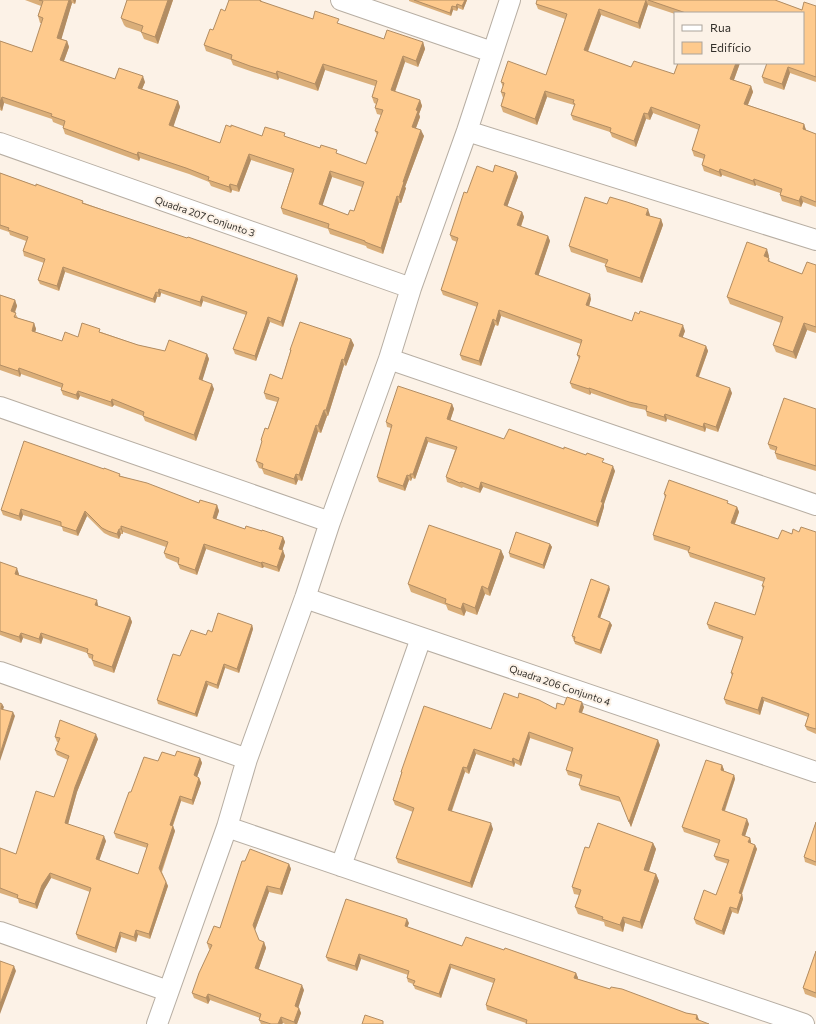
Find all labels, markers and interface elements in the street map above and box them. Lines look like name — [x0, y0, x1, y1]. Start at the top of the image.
legend — [674, 12, 804, 64]
text: Rua — [710, 20, 731, 34]
text: Edifício — [710, 40, 751, 54]
street label: Quadra 207 Conjunto 3 — [153, 193, 257, 239]
street label: Quadra 206 Conjunto 4 — [508, 662, 612, 708]

